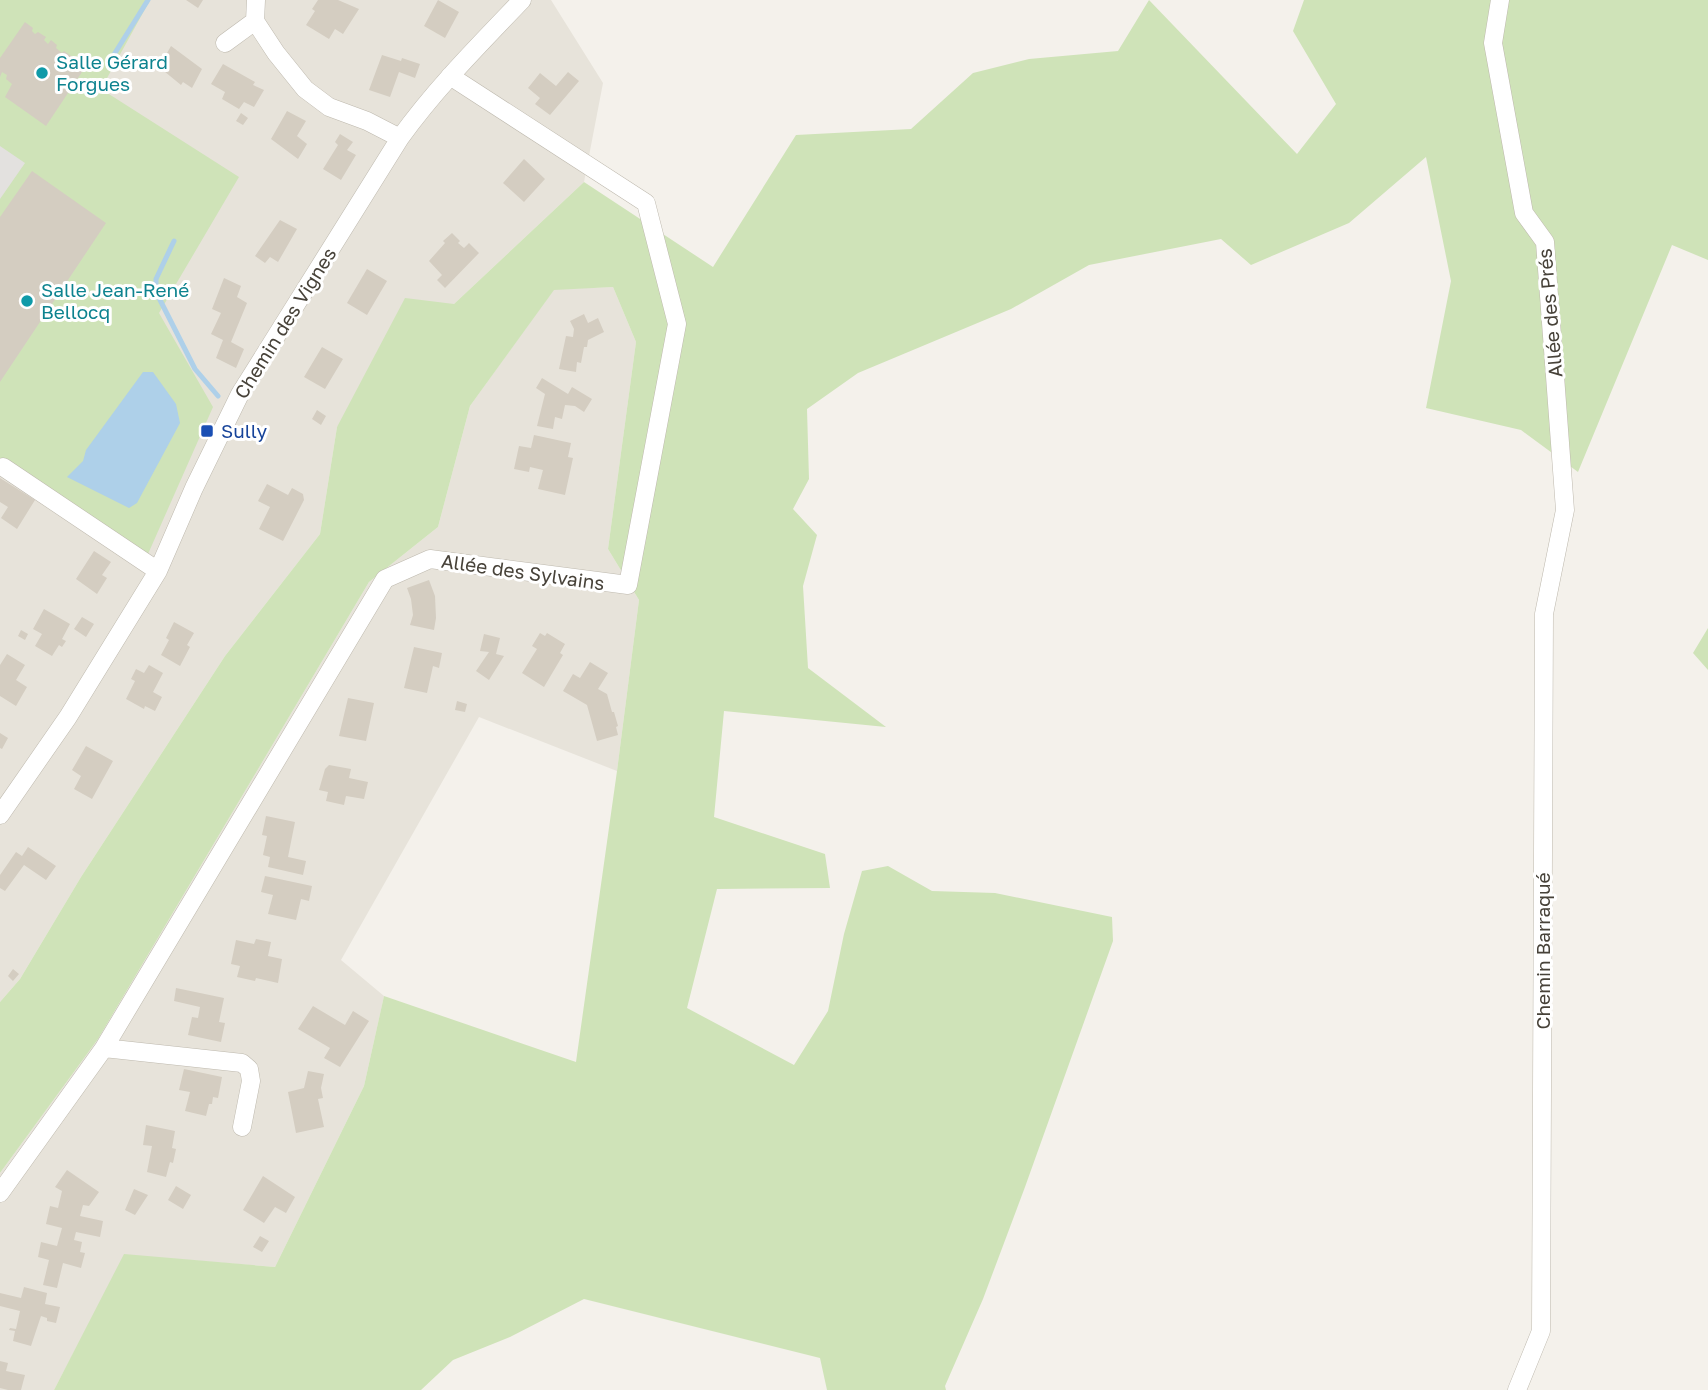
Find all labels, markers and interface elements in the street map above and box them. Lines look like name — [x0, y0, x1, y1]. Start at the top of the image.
place label: Salle Gérard Forgues — [56, 50, 168, 95]
marker: Salle Gérard Forgues — [34, 65, 50, 81]
street label: Chemin des Vignes — [229, 243, 340, 403]
street label: Allée des Prés — [1532, 248, 1567, 378]
place label: Salle Jean-René Bellocq — [41, 278, 189, 323]
marker: Salle Jean-René Bellocq — [19, 293, 35, 309]
place label: Sully — [221, 419, 267, 442]
marker: Sully — [199, 423, 215, 439]
street label: Allée des Sylvains — [440, 549, 606, 594]
street label: Chemin Barraqué — [1531, 873, 1554, 1030]

